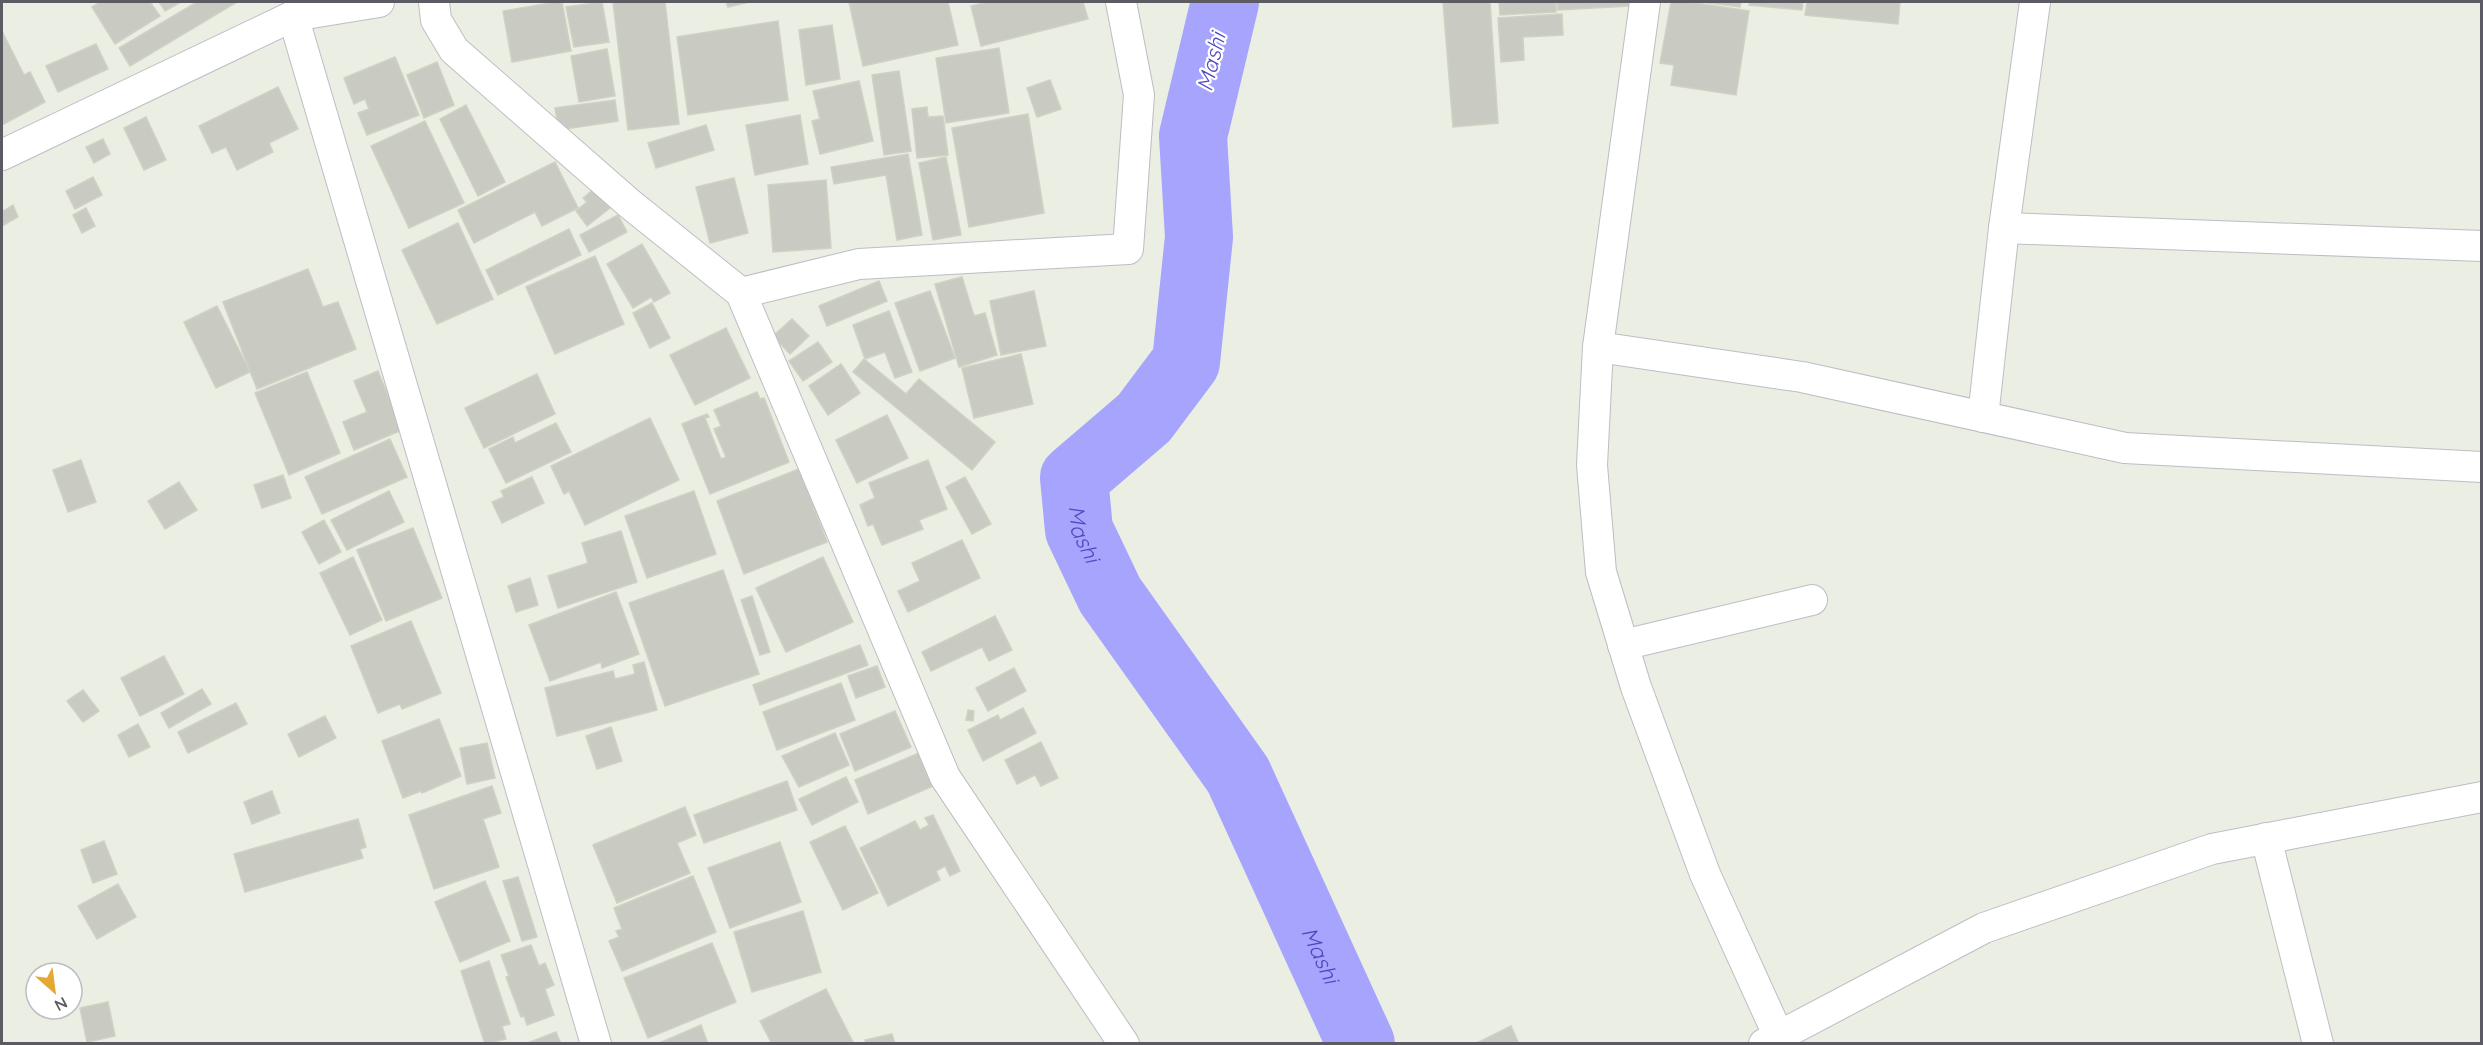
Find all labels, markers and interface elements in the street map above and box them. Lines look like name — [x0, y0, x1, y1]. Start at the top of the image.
water label: Mashi — [1190, 28, 1232, 94]
water label: Mashi — [1063, 504, 1107, 569]
water label: Mashi — [1295, 922, 1346, 990]
north arrow — [24, 961, 84, 1021]
text: N — [51, 993, 71, 1016]

